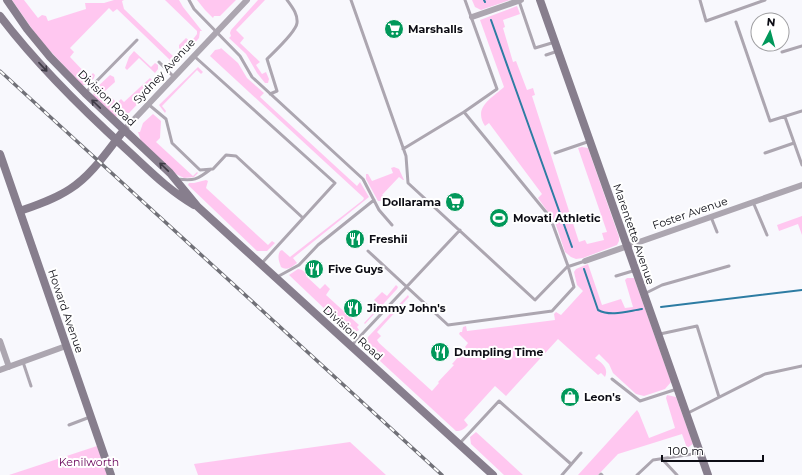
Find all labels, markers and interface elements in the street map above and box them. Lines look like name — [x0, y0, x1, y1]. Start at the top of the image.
north arrow — [750, 12, 790, 52]
text: N — [766, 15, 776, 29]
supermarket icon: Marshalls — [383, 18, 405, 40]
place label: Marshalls — [408, 22, 463, 36]
street label: Sydney Avenue — [130, 35, 198, 107]
one-way arrow — [38, 62, 47, 72]
street label: Division Road — [75, 67, 139, 129]
one-way arrow — [91, 99, 101, 108]
one-way arrow — [159, 162, 169, 172]
street label: Marentette Avenue — [610, 182, 658, 287]
supermarket icon: Dollarama — [444, 191, 466, 213]
street label: Foster Avenue — [650, 193, 730, 232]
place label: Dollarama — [382, 195, 441, 209]
sports icon: Movati Athletic — [488, 207, 510, 229]
place label: Movati Athletic — [513, 211, 601, 225]
restaurant icon: Freshii — [344, 228, 366, 250]
place label: Freshii — [369, 232, 408, 246]
restaurant icon: Five Guys — [303, 258, 325, 280]
place label: Five Guys — [328, 262, 383, 276]
street label: Howard Avenue — [45, 267, 87, 355]
restaurant icon: Jimmy John's — [342, 297, 364, 319]
place label: Jimmy John's — [366, 301, 446, 315]
street label: Division Road — [320, 303, 386, 363]
restaurant icon: Dumpling Time — [429, 341, 451, 363]
place label: Dumpling Time — [454, 345, 544, 359]
shop icon: Leon's — [559, 386, 581, 408]
place label: Leon's — [584, 390, 621, 404]
scale bar — [662, 437, 763, 463]
text: 100 m — [668, 443, 704, 458]
park label: Kenilworth — [59, 455, 119, 469]

